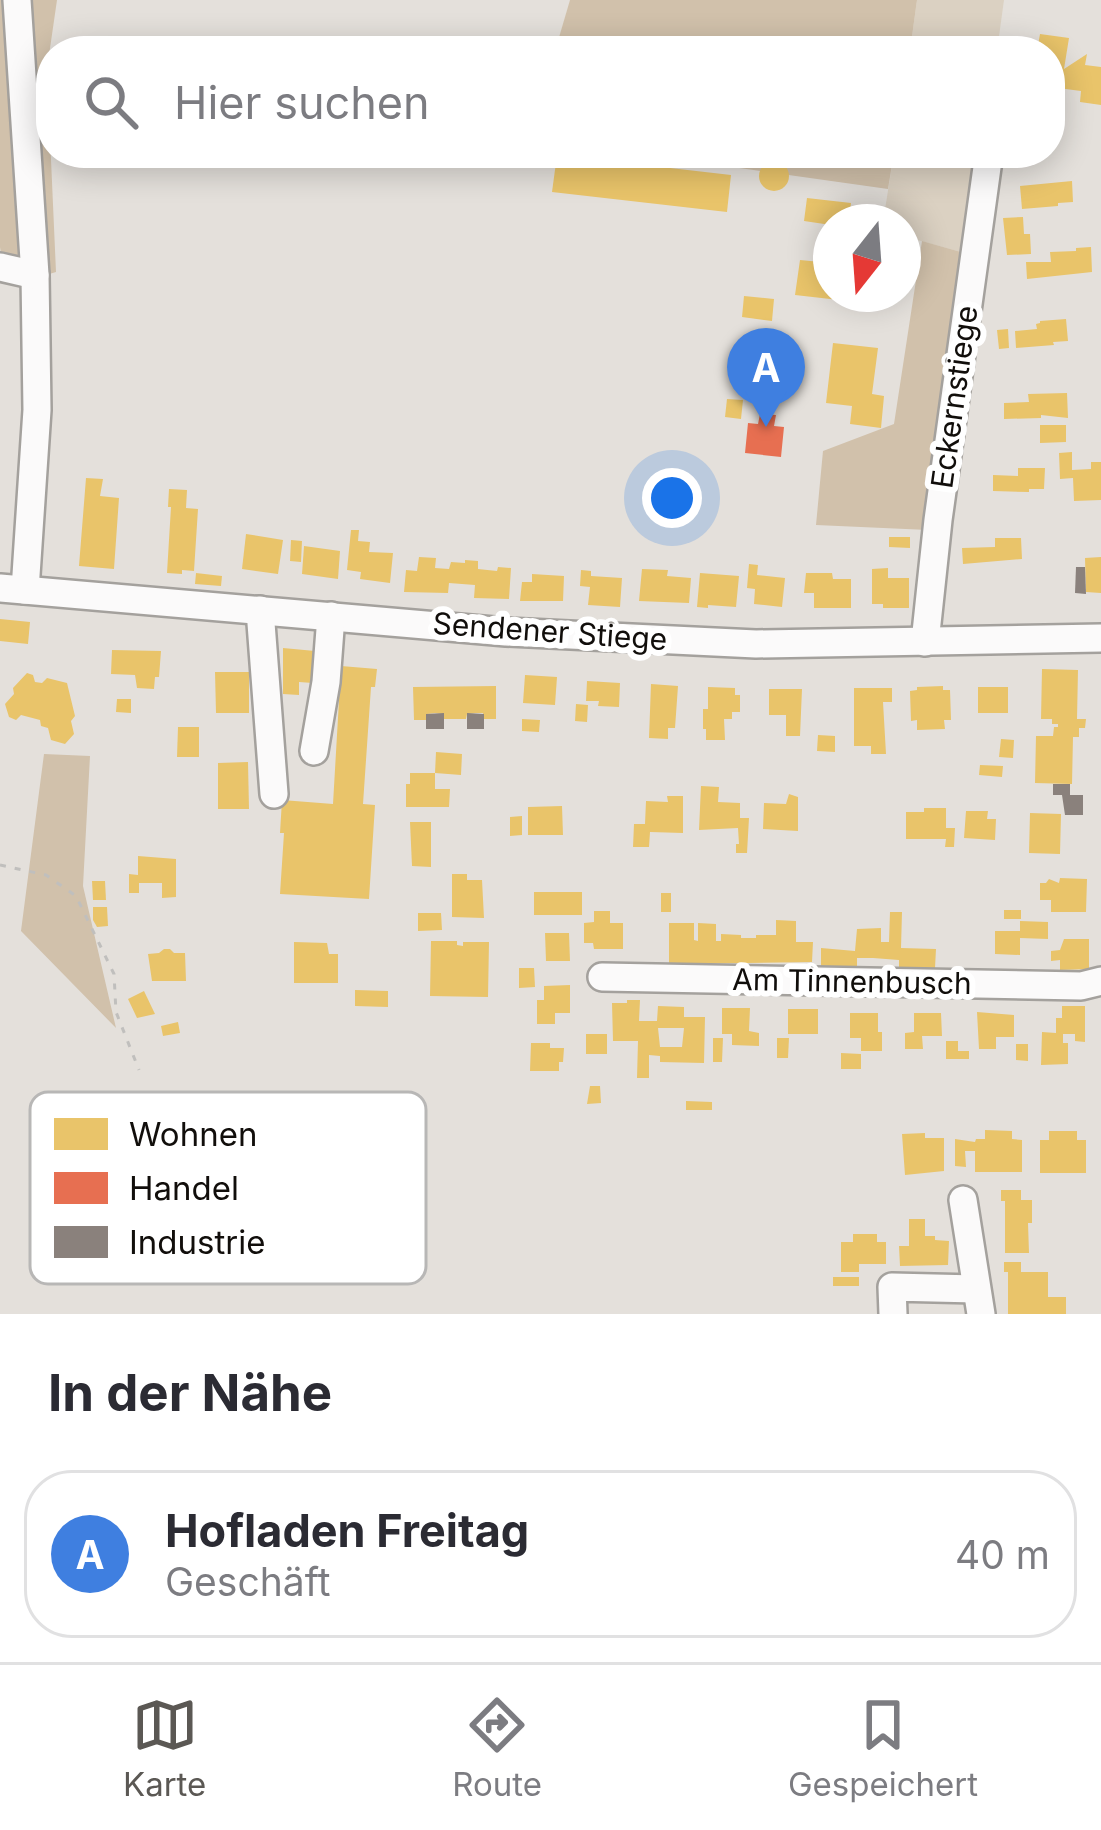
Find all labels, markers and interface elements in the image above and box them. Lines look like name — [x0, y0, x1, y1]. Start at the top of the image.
search box — [36, 36, 1065, 168]
icon: search — [78, 69, 144, 135]
text: Hier suchen — [174, 75, 430, 130]
north arrow — [813, 204, 921, 312]
street label: Eckernstiege — [923, 303, 985, 491]
pin: A — [727, 328, 805, 427]
your location — [642, 468, 702, 528]
street label: Sendener Stiege — [432, 605, 669, 657]
street label: Am Tinnenbusch — [732, 961, 972, 1001]
legend — [30, 1092, 426, 1284]
text: Wohnen — [129, 1114, 257, 1154]
text: Handel — [129, 1168, 239, 1208]
text: Industrie — [129, 1222, 265, 1262]
text: In der Nähe — [48, 1362, 332, 1423]
text: Hofladen Freitag — [165, 1503, 529, 1558]
text: A — [75, 1531, 105, 1578]
text: 40 m — [955, 1531, 1050, 1578]
text: Geschäft — [165, 1558, 331, 1605]
tab: Karte — [123, 1692, 206, 1804]
tab: Route — [452, 1692, 542, 1804]
tab: Gespeichert — [788, 1692, 978, 1804]

